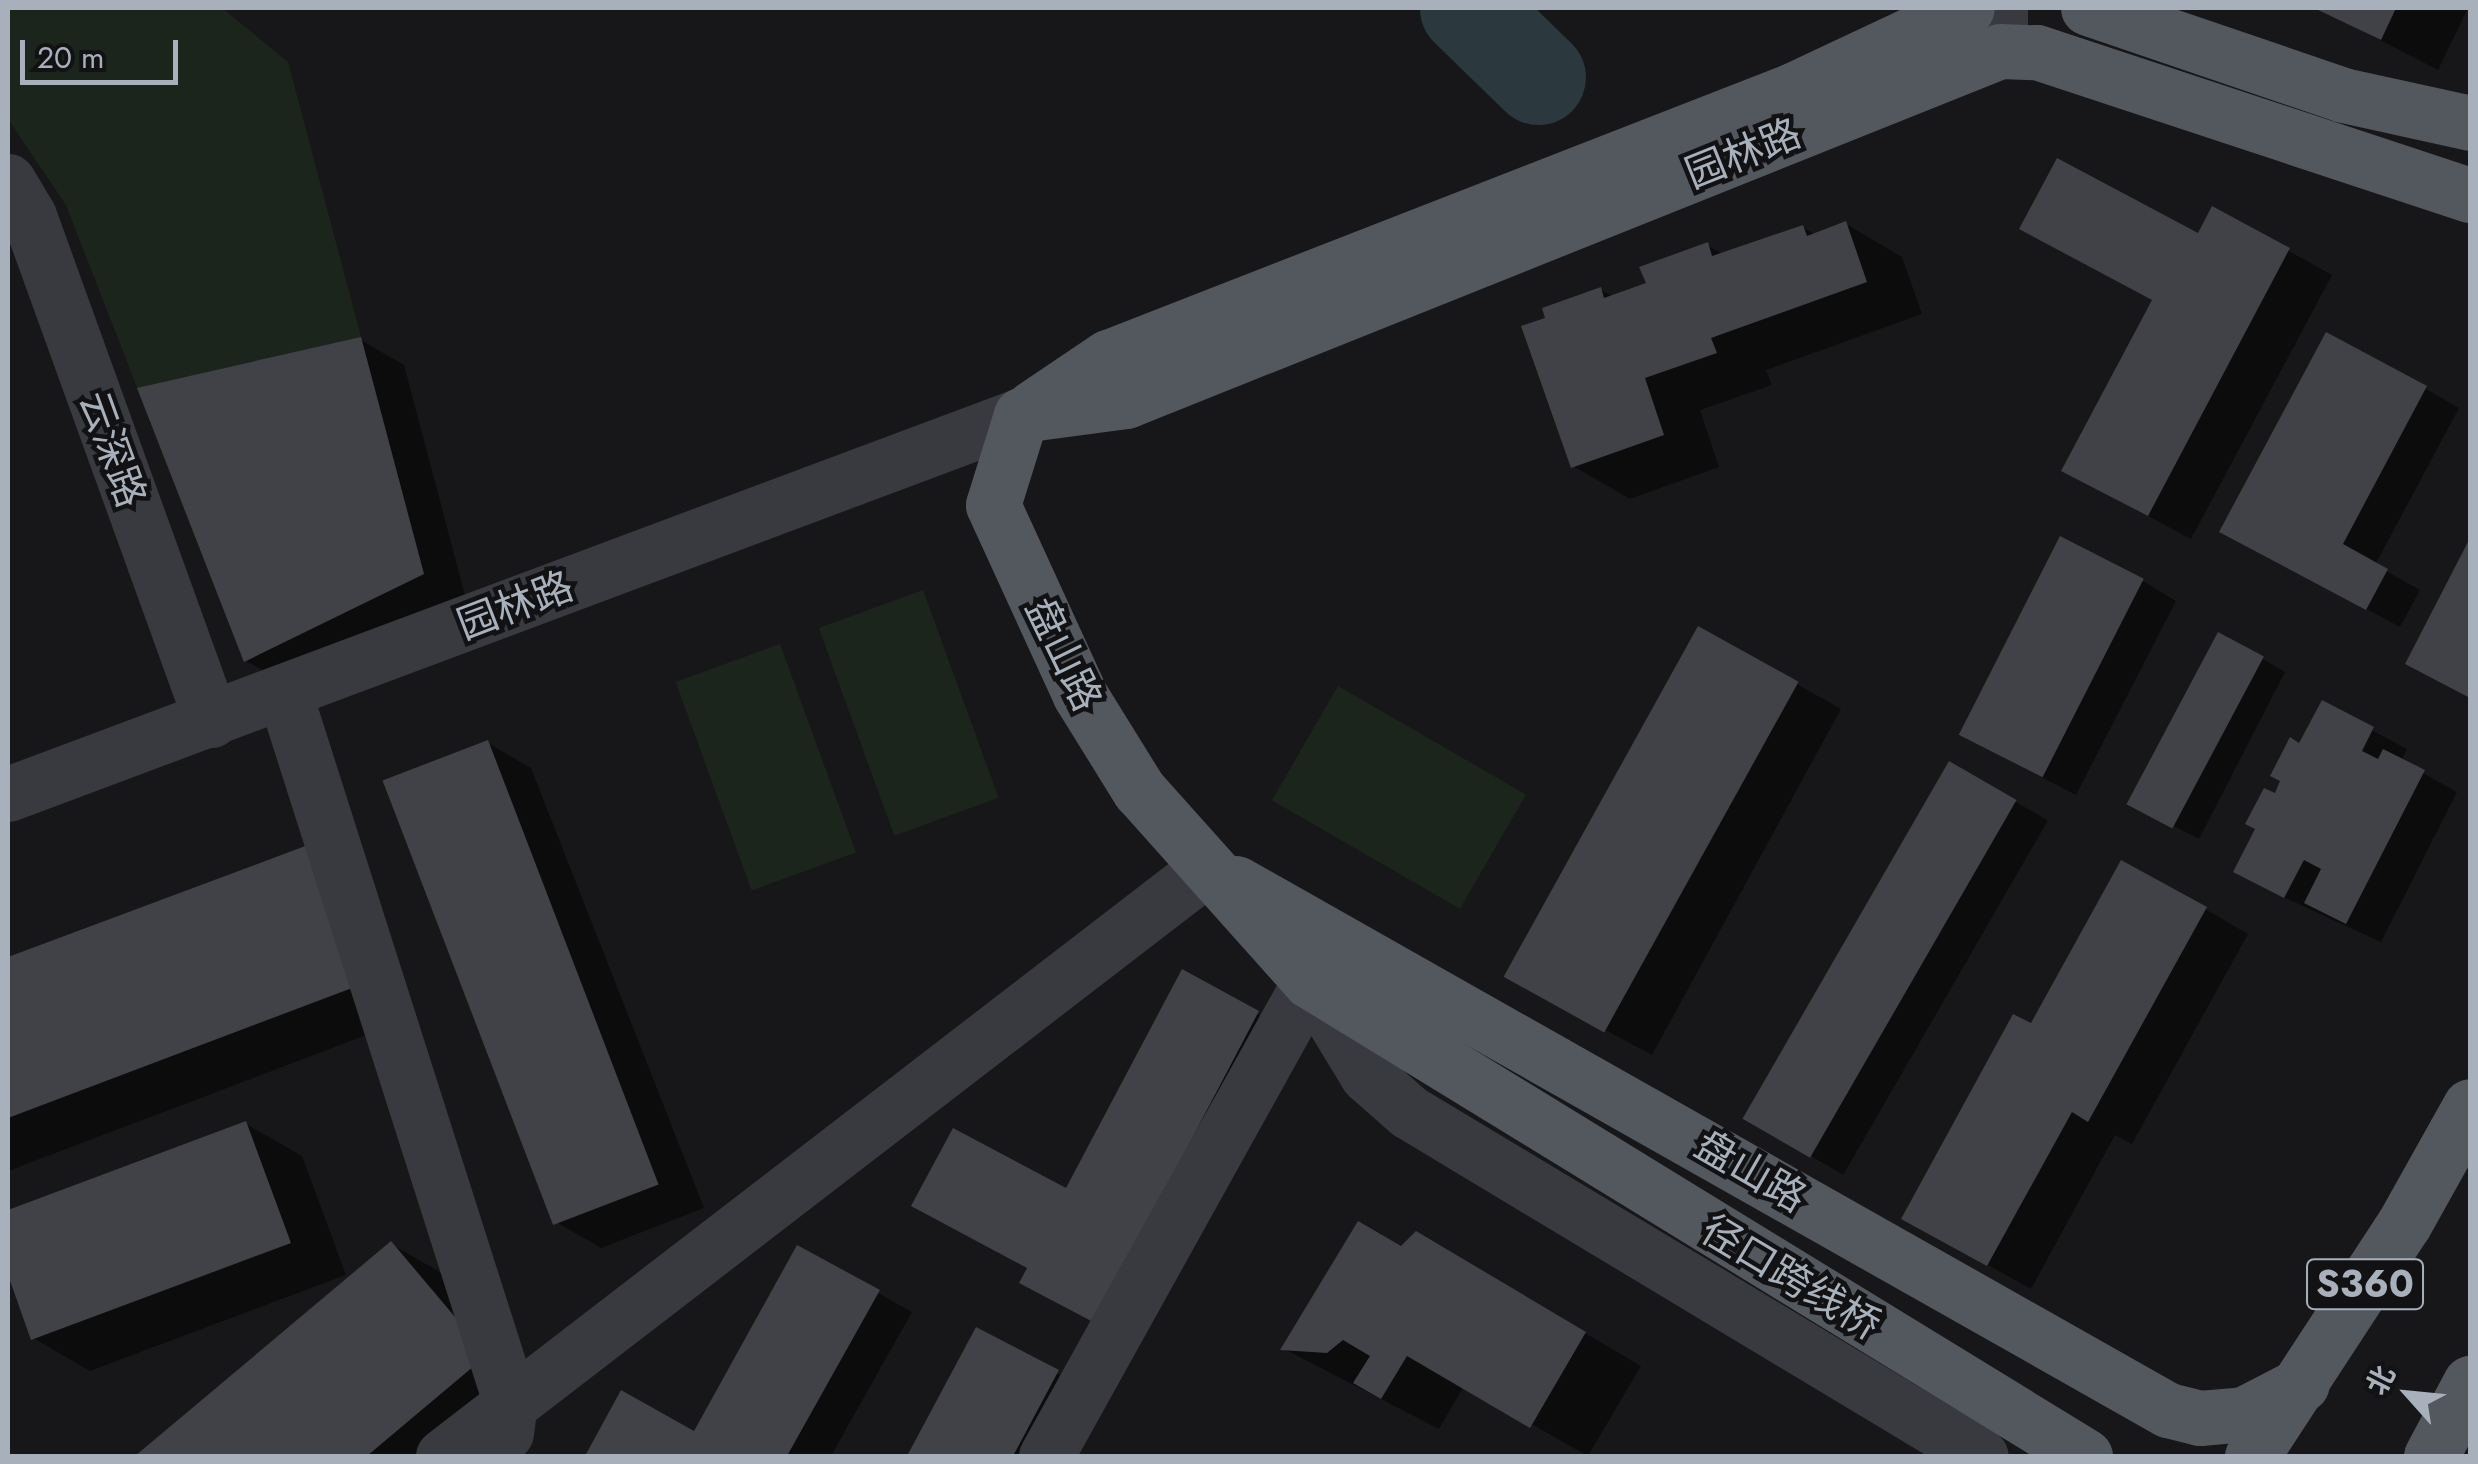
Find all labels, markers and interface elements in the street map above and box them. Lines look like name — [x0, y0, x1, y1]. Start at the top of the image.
scale bar — [25, 20, 182, 82]
text: 20 m — [37, 36, 104, 79]
street label: 园林路 — [1678, 108, 1808, 198]
street label: 云深路 — [70, 384, 156, 514]
street label: 园林路 — [450, 561, 580, 649]
street label: 盘山路 — [1016, 590, 1112, 718]
street label: 盘山路 — [1687, 1120, 1815, 1222]
street label: 径口跨线桥 — [1693, 1205, 1889, 1349]
road number: S360 — [2305, 1251, 2425, 1317]
north arrow — [2358, 1344, 2458, 1444]
text: 北 — [2356, 1358, 2405, 1402]

